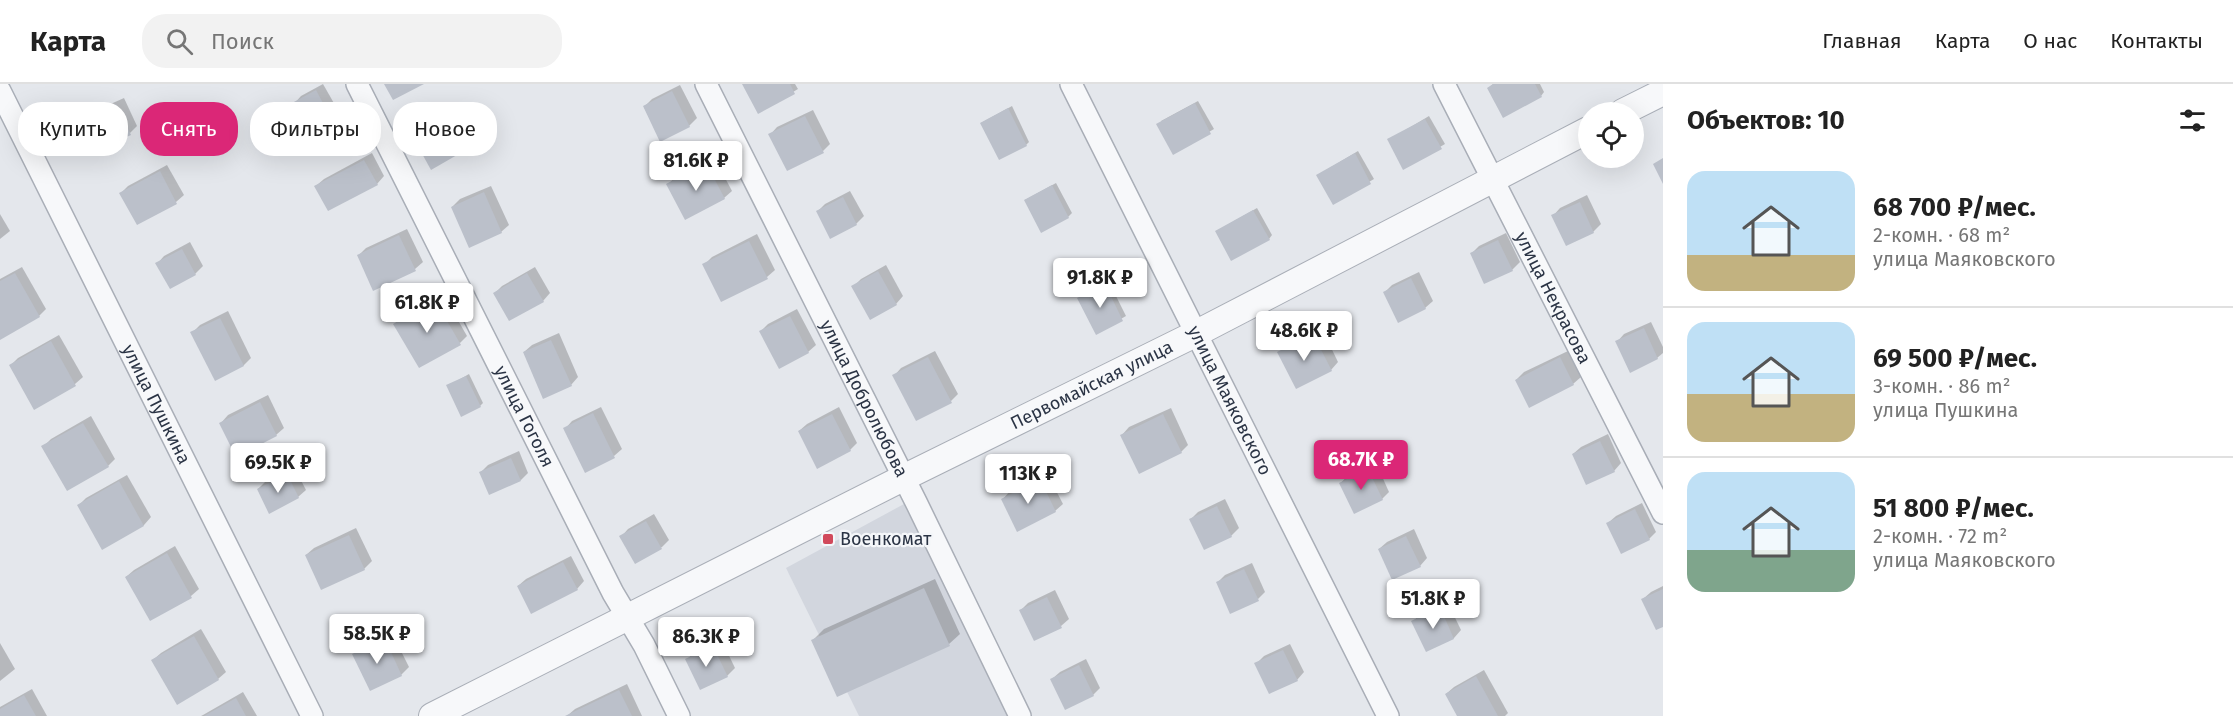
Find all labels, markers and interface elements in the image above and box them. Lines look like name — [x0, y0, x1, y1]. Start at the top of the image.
search box — [142, 14, 562, 68]
text: Карта — [30, 25, 106, 58]
icon: search — [163, 25, 196, 58]
text: Поиск — [211, 28, 274, 55]
text: Главная — [1822, 28, 1902, 54]
text: Карта — [1935, 28, 1990, 54]
text: О нас — [2023, 28, 2077, 54]
text: Контакты — [2110, 28, 2203, 54]
chip: Купить — [18, 102, 128, 156]
chip: Снять — [140, 102, 238, 156]
chip: Фильтры — [250, 102, 381, 156]
chip: Новое — [393, 102, 497, 156]
map controls — [1578, 102, 1644, 168]
button: locate — [1578, 102, 1644, 168]
icon: filters — [2176, 104, 2209, 137]
text: Объектов: 10 — [1687, 105, 1845, 136]
pin: 81.6K ₽ — [641, 141, 751, 192]
text: 81.6K ₽ — [663, 148, 729, 172]
text: 68 700 ₽/мес. — [1873, 192, 2036, 223]
icon: home — [1735, 195, 1807, 267]
text: 2-комн. · 68 m² — [1873, 223, 2010, 247]
street label: улица Некрасова — [1510, 228, 1596, 367]
text: улица Маяковского — [1873, 247, 2056, 271]
pin: 91.8K ₽ — [1045, 258, 1155, 309]
text: 91.8K ₽ — [1067, 265, 1133, 289]
pin: 61.8K ₽ — [372, 283, 482, 334]
text: 61.8K ₽ — [394, 290, 460, 314]
pin: 48.6K ₽ — [1249, 311, 1359, 362]
street label: улица Добролюбова — [815, 316, 913, 481]
text: 48.6K ₽ — [1270, 318, 1338, 342]
street label: улица Маяковского — [1183, 322, 1276, 479]
street label: Первомайская улица — [1007, 336, 1176, 434]
street label: улица Пушкина — [117, 341, 195, 468]
text: 69 500 ₽/мес. — [1873, 343, 2037, 374]
icon: home — [1735, 346, 1807, 418]
street label: улица Гоголя — [489, 362, 559, 471]
text: 3-комн. · 86 m² — [1873, 374, 2010, 398]
text: улица Пушкина — [1873, 398, 2018, 422]
pin: 68.7K ₽ — [1306, 440, 1416, 491]
pin: 69.5K ₽ — [223, 443, 333, 494]
text: 68.7K ₽ — [1328, 447, 1394, 471]
text: 69.5K ₽ — [244, 450, 312, 474]
pin: 113K ₽ — [979, 454, 1077, 505]
text: 113K ₽ — [999, 461, 1057, 485]
text: 51 800 ₽/мес. — [1873, 493, 2034, 524]
icon: home — [1735, 496, 1807, 568]
text: 2-комн. · 72 m² — [1873, 524, 2007, 548]
place label: Военкомат — [840, 528, 932, 550]
marker: Военкомат — [821, 532, 835, 546]
text: улица Маяковского — [1873, 548, 2056, 572]
pin: 51.8K ₽ — [1378, 579, 1488, 630]
text: 51.8K ₽ — [1401, 586, 1465, 610]
pin: 58.5K ₽ — [322, 614, 432, 665]
pin: 86.3K ₽ — [651, 617, 761, 668]
text: 58.5K ₽ — [343, 621, 411, 645]
text: 86.3K ₽ — [672, 624, 740, 648]

